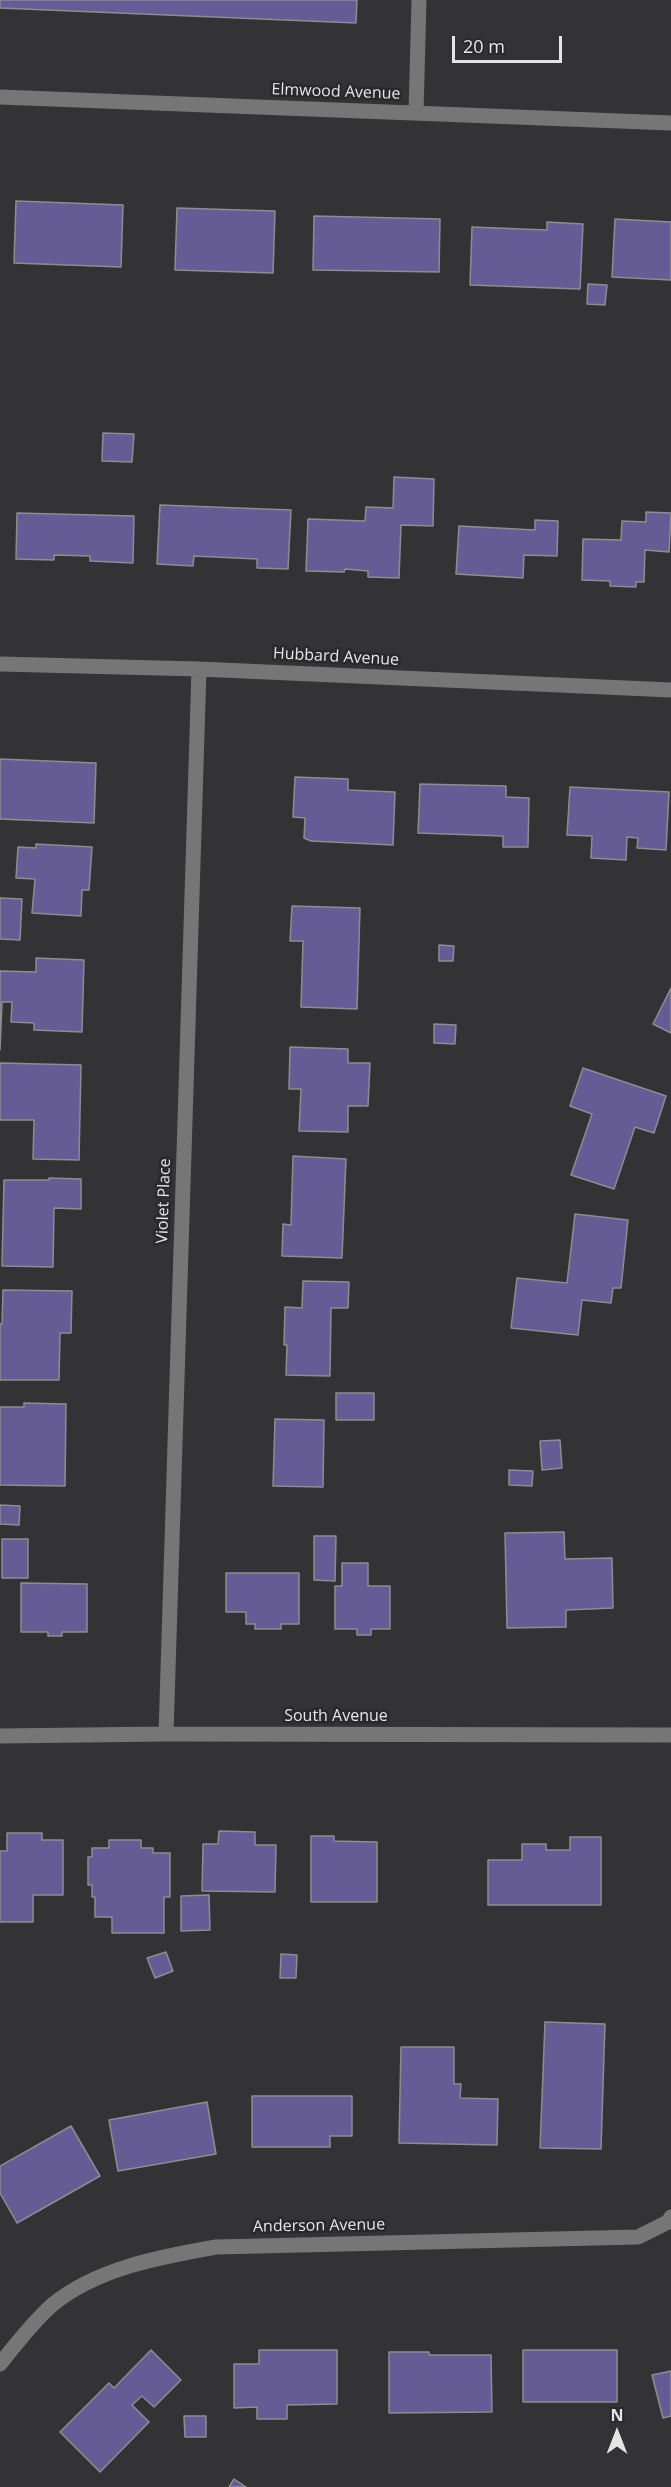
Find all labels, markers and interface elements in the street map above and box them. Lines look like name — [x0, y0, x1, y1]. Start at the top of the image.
scale bar — [455, 24, 564, 62]
text: 20 m — [463, 34, 505, 58]
street label: Elmwood Avenue — [271, 80, 401, 104]
street label: Hubbard Avenue — [272, 644, 400, 670]
street label: Violet Place — [153, 1158, 175, 1244]
street label: South Avenue — [284, 1706, 388, 1726]
street label: Anderson Avenue — [253, 2215, 385, 2237]
north arrow — [587, 2403, 647, 2463]
text: N — [610, 2404, 624, 2426]

